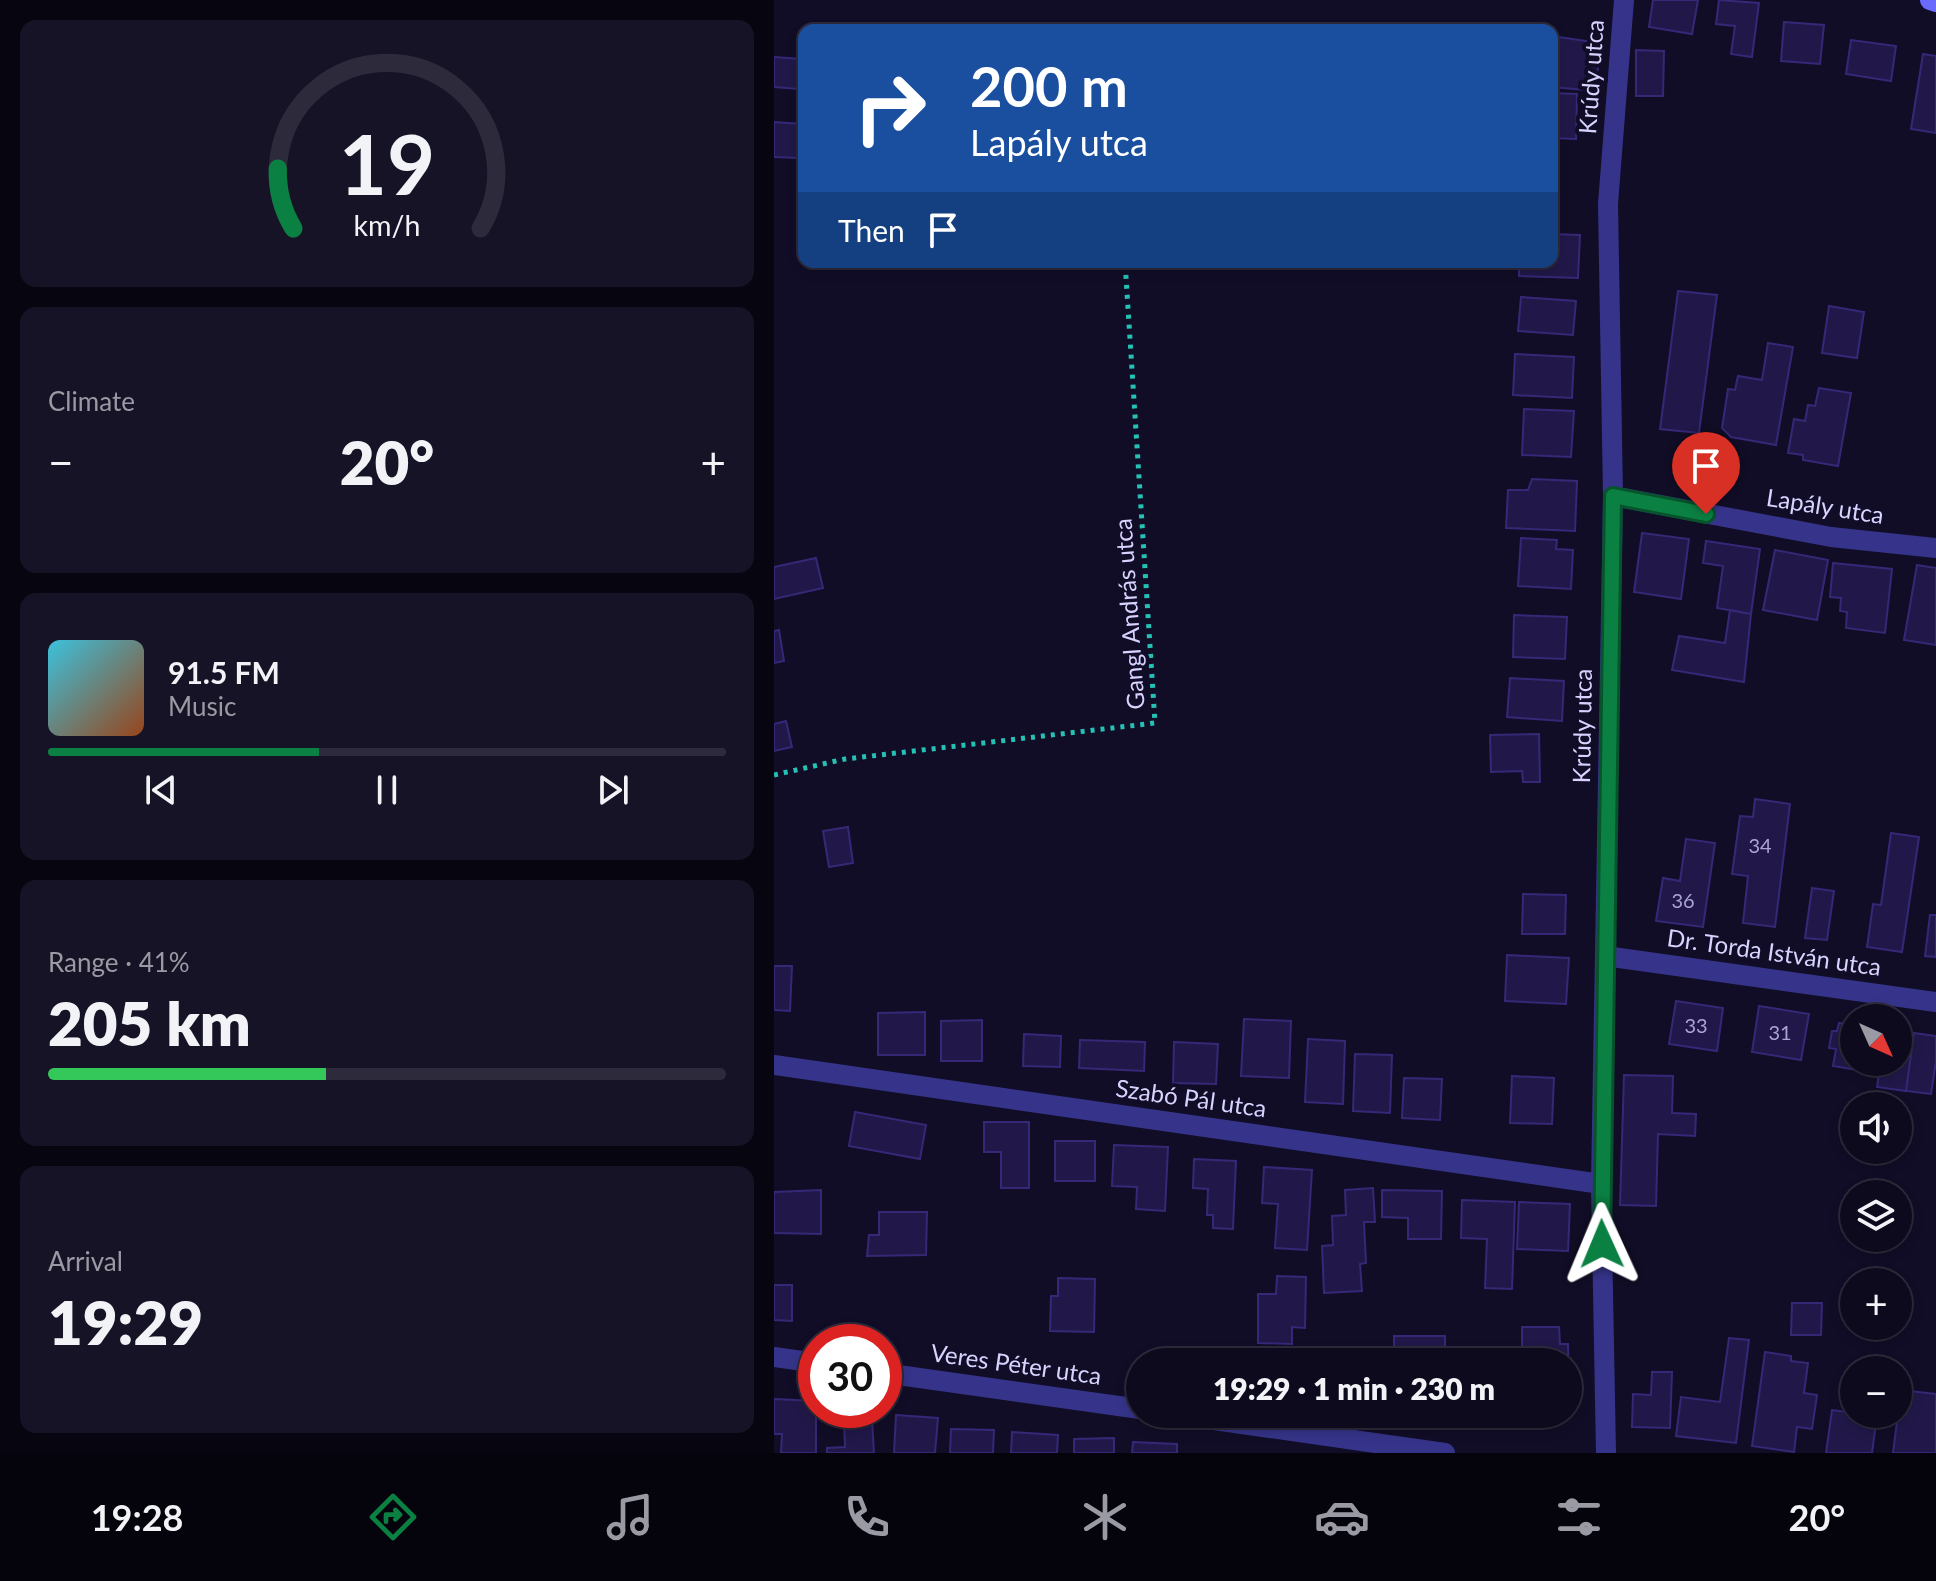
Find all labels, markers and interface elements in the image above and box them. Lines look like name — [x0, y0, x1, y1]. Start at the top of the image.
street label: Krúdy utca — [1572, 19, 1609, 135]
text: 200 m — [970, 52, 1128, 119]
icon: right — [838, 56, 942, 160]
text: 19 — [339, 113, 435, 213]
text: Lapály utca — [970, 120, 1148, 164]
text: km/h — [354, 208, 420, 242]
icon: arrive — [921, 208, 965, 252]
text: Then — [838, 212, 905, 248]
text: Climate — [48, 385, 135, 417]
text: 20° — [340, 426, 434, 498]
pin — [1672, 432, 1740, 514]
text: − — [48, 436, 74, 488]
text: + — [700, 436, 726, 488]
icon: arrive — [1684, 444, 1728, 488]
street label: Lapály utca — [1764, 482, 1886, 529]
street label: Gangl András utca — [1107, 518, 1150, 711]
text: 91.5 FM — [168, 654, 280, 690]
street label: Krúdy utca — [1566, 668, 1597, 784]
text: Music — [168, 690, 236, 722]
icon: previous — [139, 768, 183, 812]
icon: pause — [365, 768, 409, 812]
icon: next — [591, 768, 635, 812]
house number: 34 — [1748, 833, 1772, 857]
house number: 36 — [1671, 888, 1695, 912]
street label: Dr. Torda István utca — [1665, 922, 1883, 981]
text: Range · 41% — [48, 946, 190, 978]
text: 205 km — [48, 987, 251, 1059]
north arrow — [1840, 1004, 1912, 1076]
map controls — [1840, 1004, 1912, 1428]
house number: 33 — [1684, 1013, 1708, 1037]
house number: 31 — [1768, 1020, 1792, 1044]
street label: Szabó Pál utca — [1114, 1073, 1268, 1122]
button: sound — [1840, 1092, 1912, 1164]
button: layers — [1840, 1180, 1912, 1252]
position arrow — [1560, 1202, 1644, 1286]
text: Arrival — [48, 1245, 123, 1277]
button: + — [1840, 1268, 1912, 1340]
text: 19:29 — [48, 1286, 203, 1358]
speed limit sign: 30 — [798, 1324, 902, 1428]
street label: Veres Péter utca — [929, 1337, 1103, 1390]
button: − — [1840, 1356, 1912, 1428]
text: 19:29 · 1 min · 230 m — [1213, 1370, 1495, 1406]
icon: directions — [365, 1489, 421, 1545]
icon: music — [602, 1489, 658, 1545]
icon: phone — [839, 1489, 895, 1545]
icon: climate — [1077, 1489, 1133, 1545]
icon: car — [1314, 1489, 1370, 1545]
icon: filters — [1551, 1489, 1607, 1545]
text: 19:28 — [91, 1495, 183, 1539]
text: 20° — [1789, 1495, 1845, 1539]

